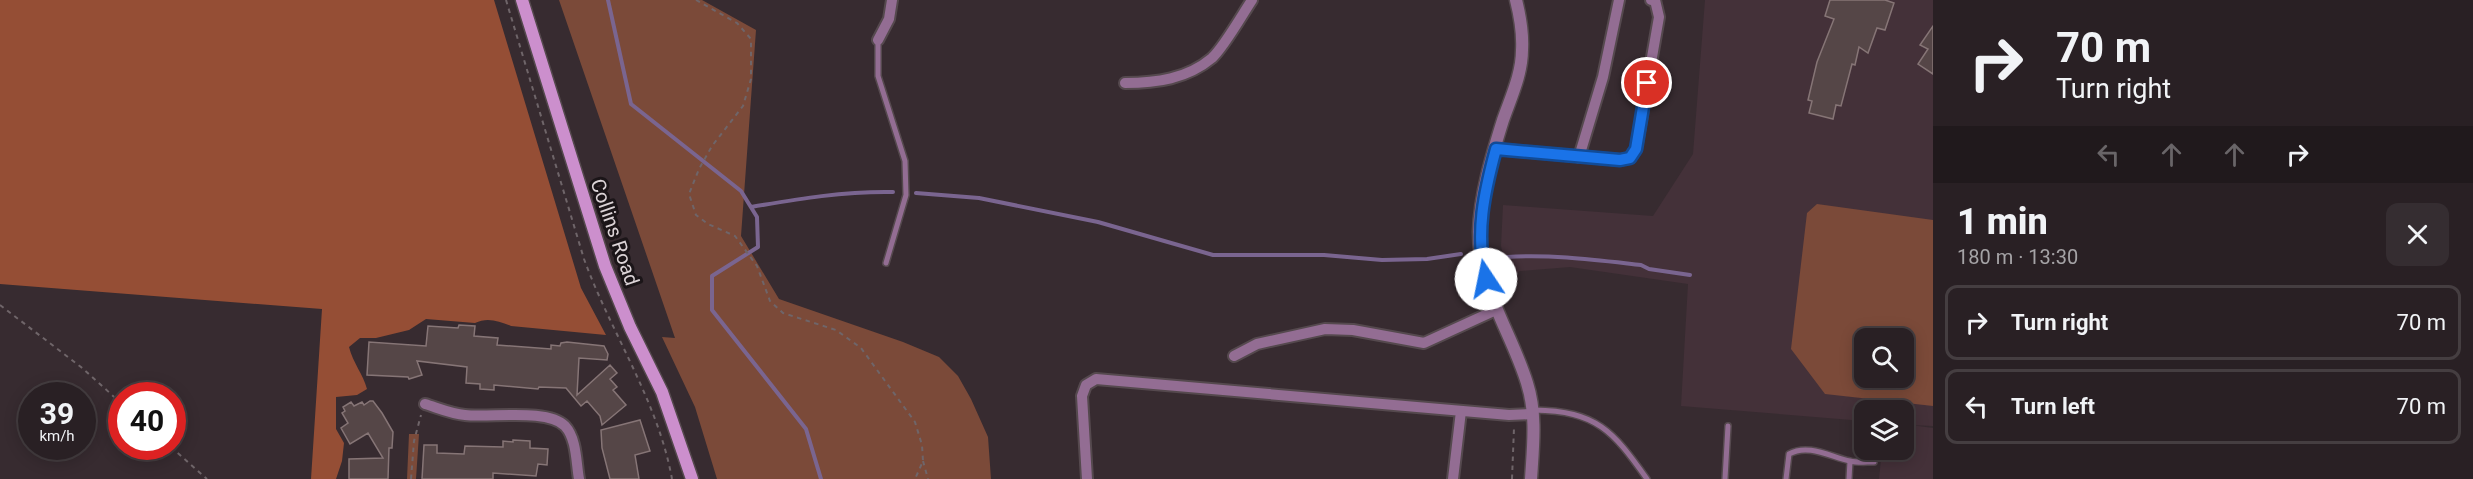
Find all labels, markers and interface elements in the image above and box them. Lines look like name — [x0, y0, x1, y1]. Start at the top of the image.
text: 70 m — [2056, 23, 2151, 72]
icon: right — [1957, 24, 2035, 102]
pin — [1621, 57, 1672, 108]
icon: arrive — [1630, 66, 1663, 99]
text: Turn right — [2056, 73, 2171, 105]
icon: left — [2092, 138, 2125, 171]
icon: ahead — [2155, 138, 2188, 171]
icon: ahead — [2218, 138, 2251, 171]
icon: right — [2281, 138, 2314, 171]
street label: Collins Road — [586, 176, 644, 288]
text: 1 min — [1957, 201, 2048, 243]
button: close — [2386, 203, 2449, 266]
text: 180 m · 13:30 — [1957, 245, 2078, 269]
position arrow — [1454, 247, 1518, 311]
icon: right — [1960, 306, 1993, 339]
text: Turn right — [2011, 310, 2108, 335]
text: 70 m — [2397, 310, 2446, 335]
map controls — [1854, 328, 1914, 460]
button: search — [1854, 328, 1914, 388]
speed limit sign: 40 — [108, 382, 186, 460]
icon: left — [1960, 390, 1993, 423]
text: Turn left — [2011, 394, 2095, 419]
text: 70 m — [2397, 394, 2446, 419]
text: 39 — [40, 396, 74, 431]
button: layers — [1854, 400, 1914, 460]
text: km/h — [39, 427, 75, 445]

